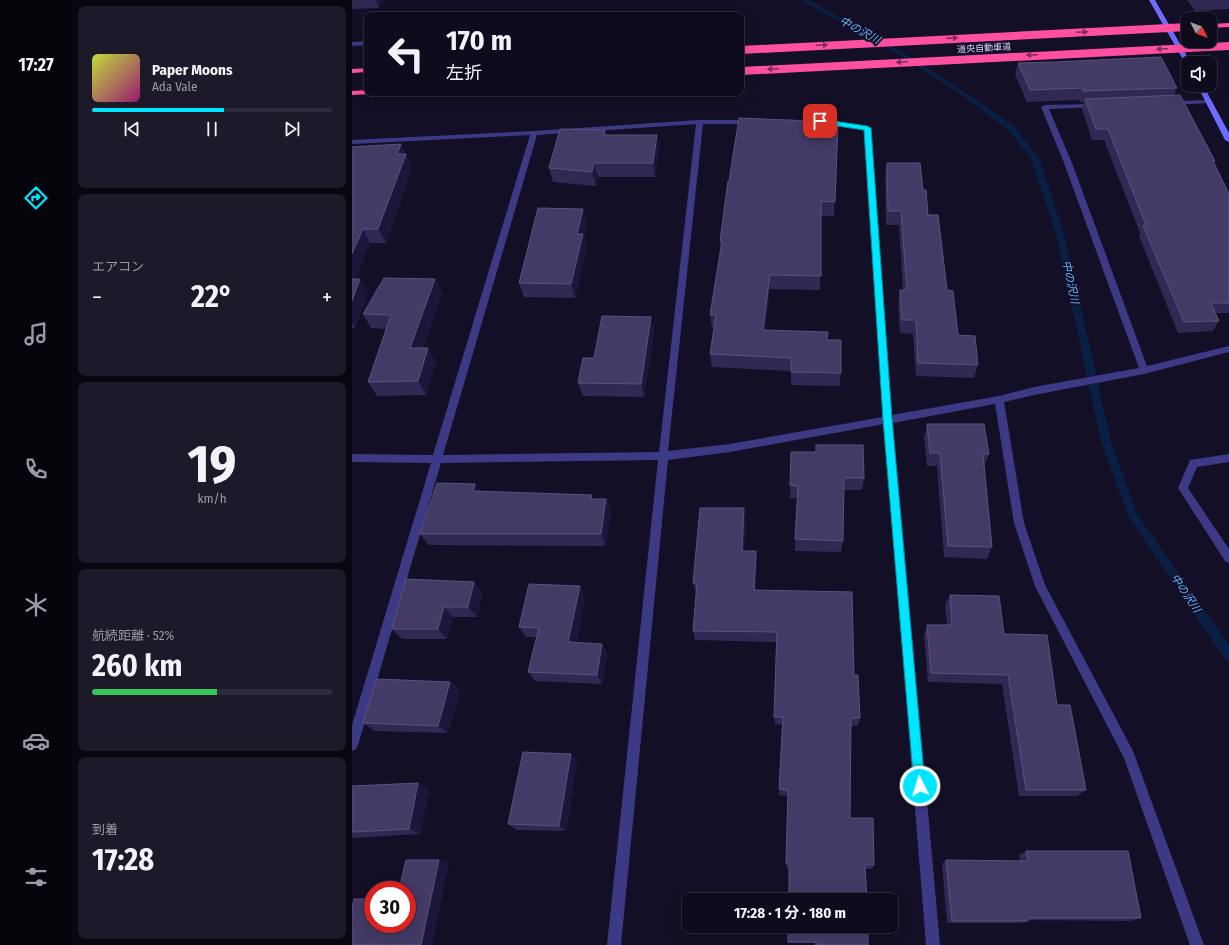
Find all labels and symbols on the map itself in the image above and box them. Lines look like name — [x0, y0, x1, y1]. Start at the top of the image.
north arrow — [1181, 12, 1217, 48]
water label: 中の沢川 — [837, 14, 883, 47]
one-way arrow — [1076, 28, 1088, 35]
one-way arrow — [946, 35, 958, 42]
one-way arrow — [816, 42, 828, 49]
street label: 道央自動車道 — [957, 42, 1011, 54]
one-way arrow — [1156, 45, 1168, 52]
one-way arrow — [1026, 52, 1038, 59]
one-way arrow — [896, 59, 908, 66]
one-way arrow — [767, 66, 779, 73]
pin — [803, 104, 837, 138]
water label: 中の沢川 — [1060, 259, 1082, 306]
water label: 中の沢川 — [1168, 571, 1204, 616]
position arrow — [899, 765, 941, 807]
speed limit sign: 30 — [364, 881, 416, 933]

